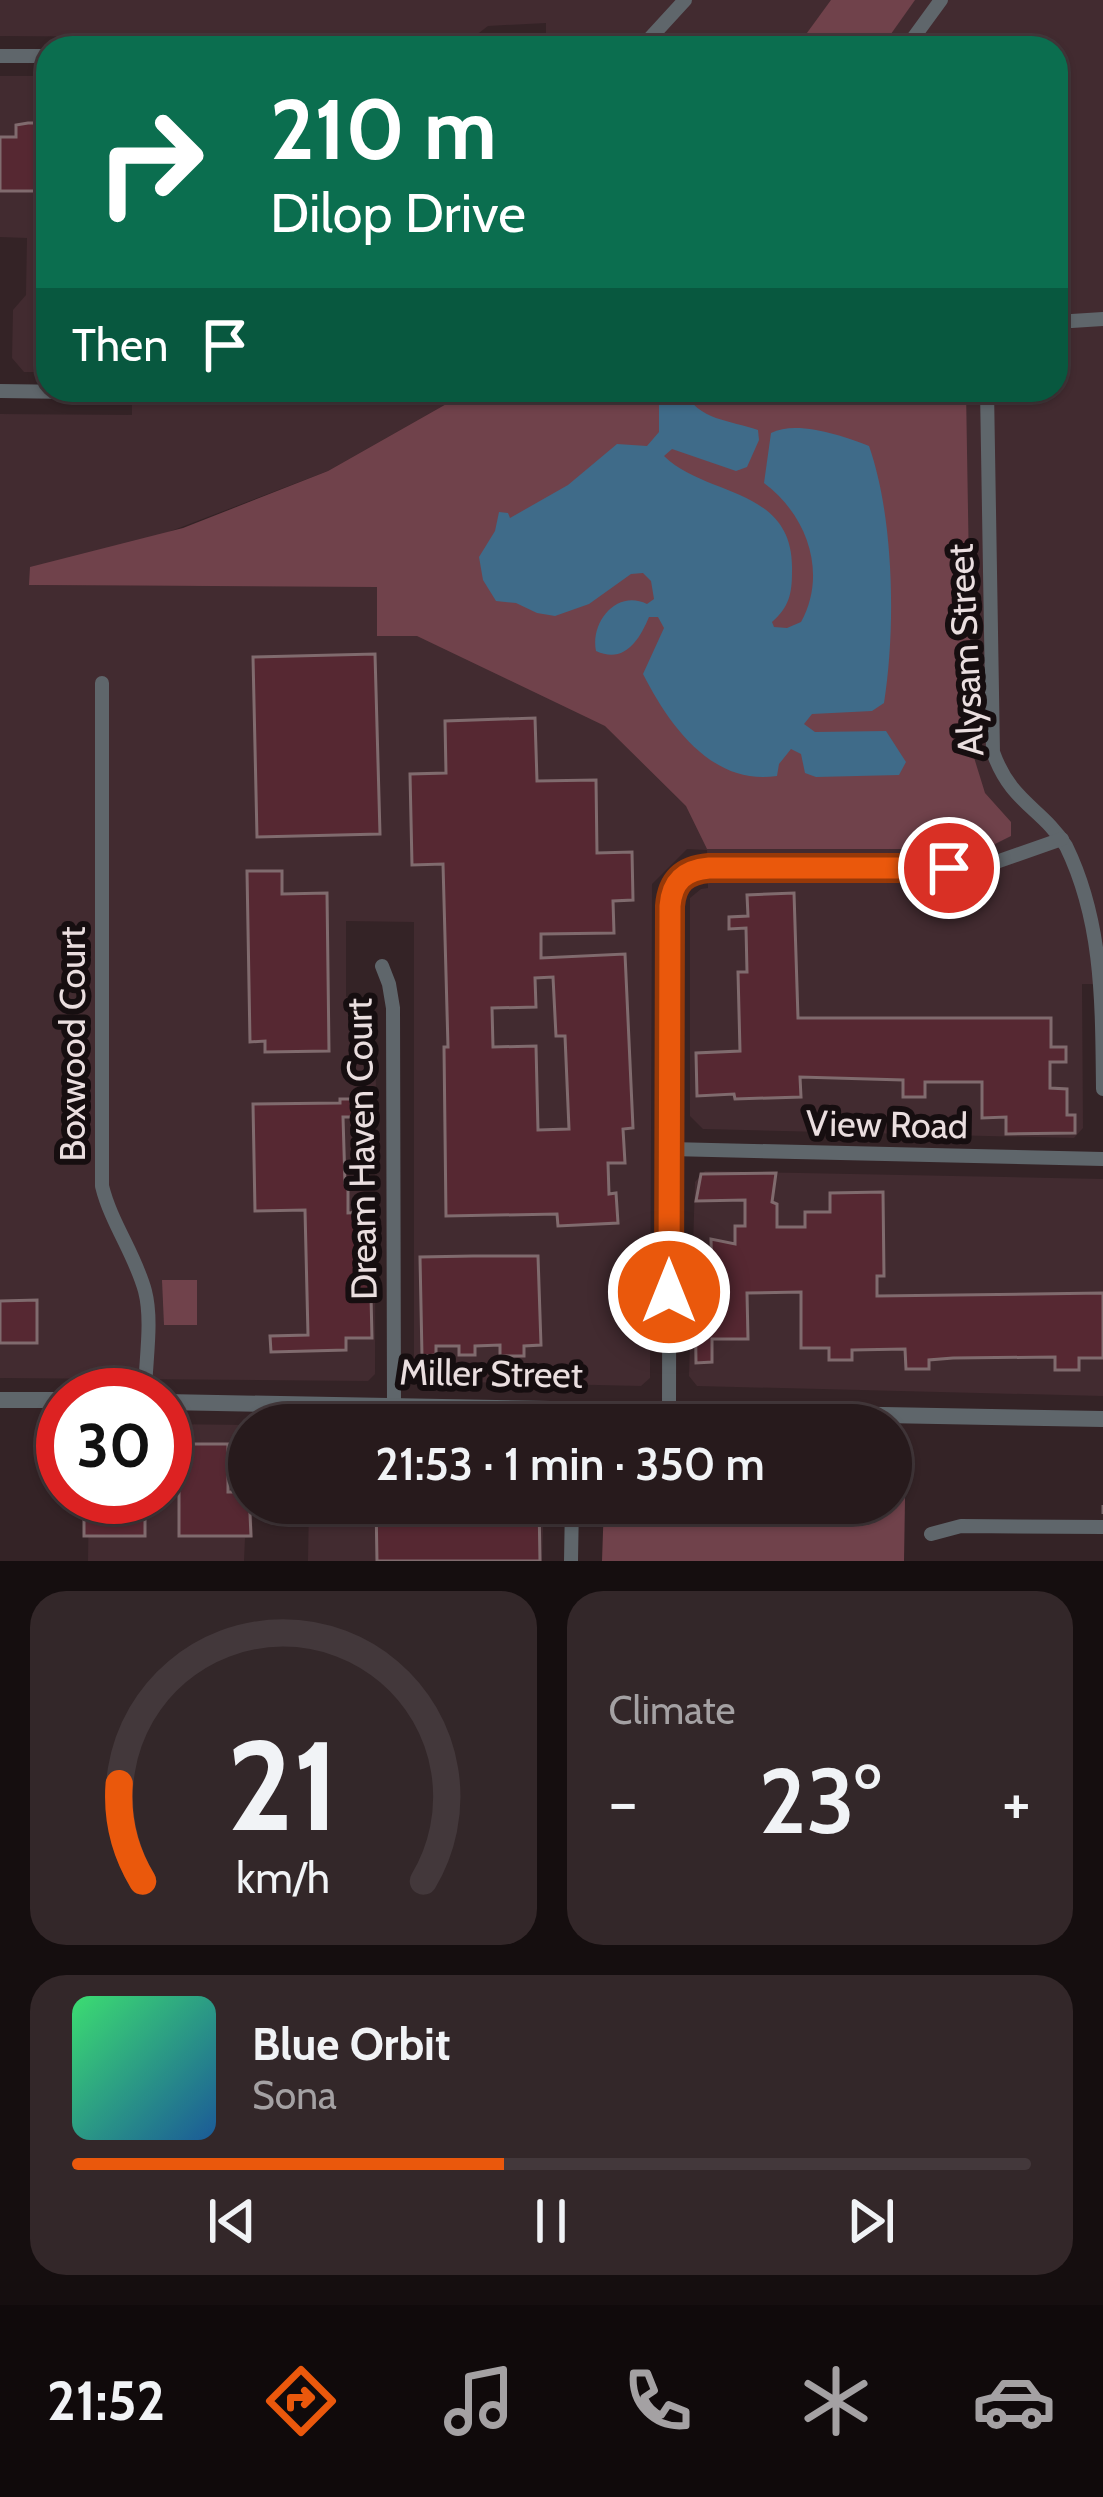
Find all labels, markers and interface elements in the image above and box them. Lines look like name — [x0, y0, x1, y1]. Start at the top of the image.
text: 210 m — [270, 78, 497, 180]
icon: right — [72, 84, 228, 240]
text: Dilop Drive — [270, 180, 526, 246]
icon: arrive — [192, 312, 258, 378]
text: Then — [72, 318, 168, 372]
street label: Alysam Street — [937, 543, 993, 757]
pin — [898, 817, 1000, 919]
icon: arrive — [916, 835, 982, 901]
street label: Boxwood Court — [50, 926, 94, 1162]
street label: Dream Haven Court — [336, 998, 386, 1300]
street label: View Road — [806, 1101, 968, 1147]
position arrow — [606, 1229, 732, 1355]
street label: Miller Street — [399, 1349, 583, 1397]
speed limit sign: 30 — [36, 1368, 192, 1524]
text: 21:53 · 1 min · 350 m — [375, 1437, 765, 1491]
text: Climate — [609, 1686, 735, 1734]
text: 21 — [227, 1710, 339, 1861]
text: 23° — [759, 1746, 881, 1856]
text: − — [609, 1761, 638, 1842]
text: + — [1002, 1761, 1031, 1842]
text: km/h — [236, 1852, 330, 1904]
text: Blue Orbit — [252, 2017, 450, 2071]
text: Sona — [252, 2071, 337, 2119]
icon: previous — [199, 2188, 265, 2254]
icon: pause — [518, 2188, 584, 2254]
icon: next — [838, 2188, 904, 2254]
icon: directions — [259, 2359, 343, 2443]
icon: music — [437, 2359, 521, 2443]
icon: phone — [616, 2359, 700, 2443]
icon: climate — [794, 2359, 878, 2443]
icon: car — [972, 2359, 1056, 2443]
text: 21:52 — [47, 2368, 165, 2434]

